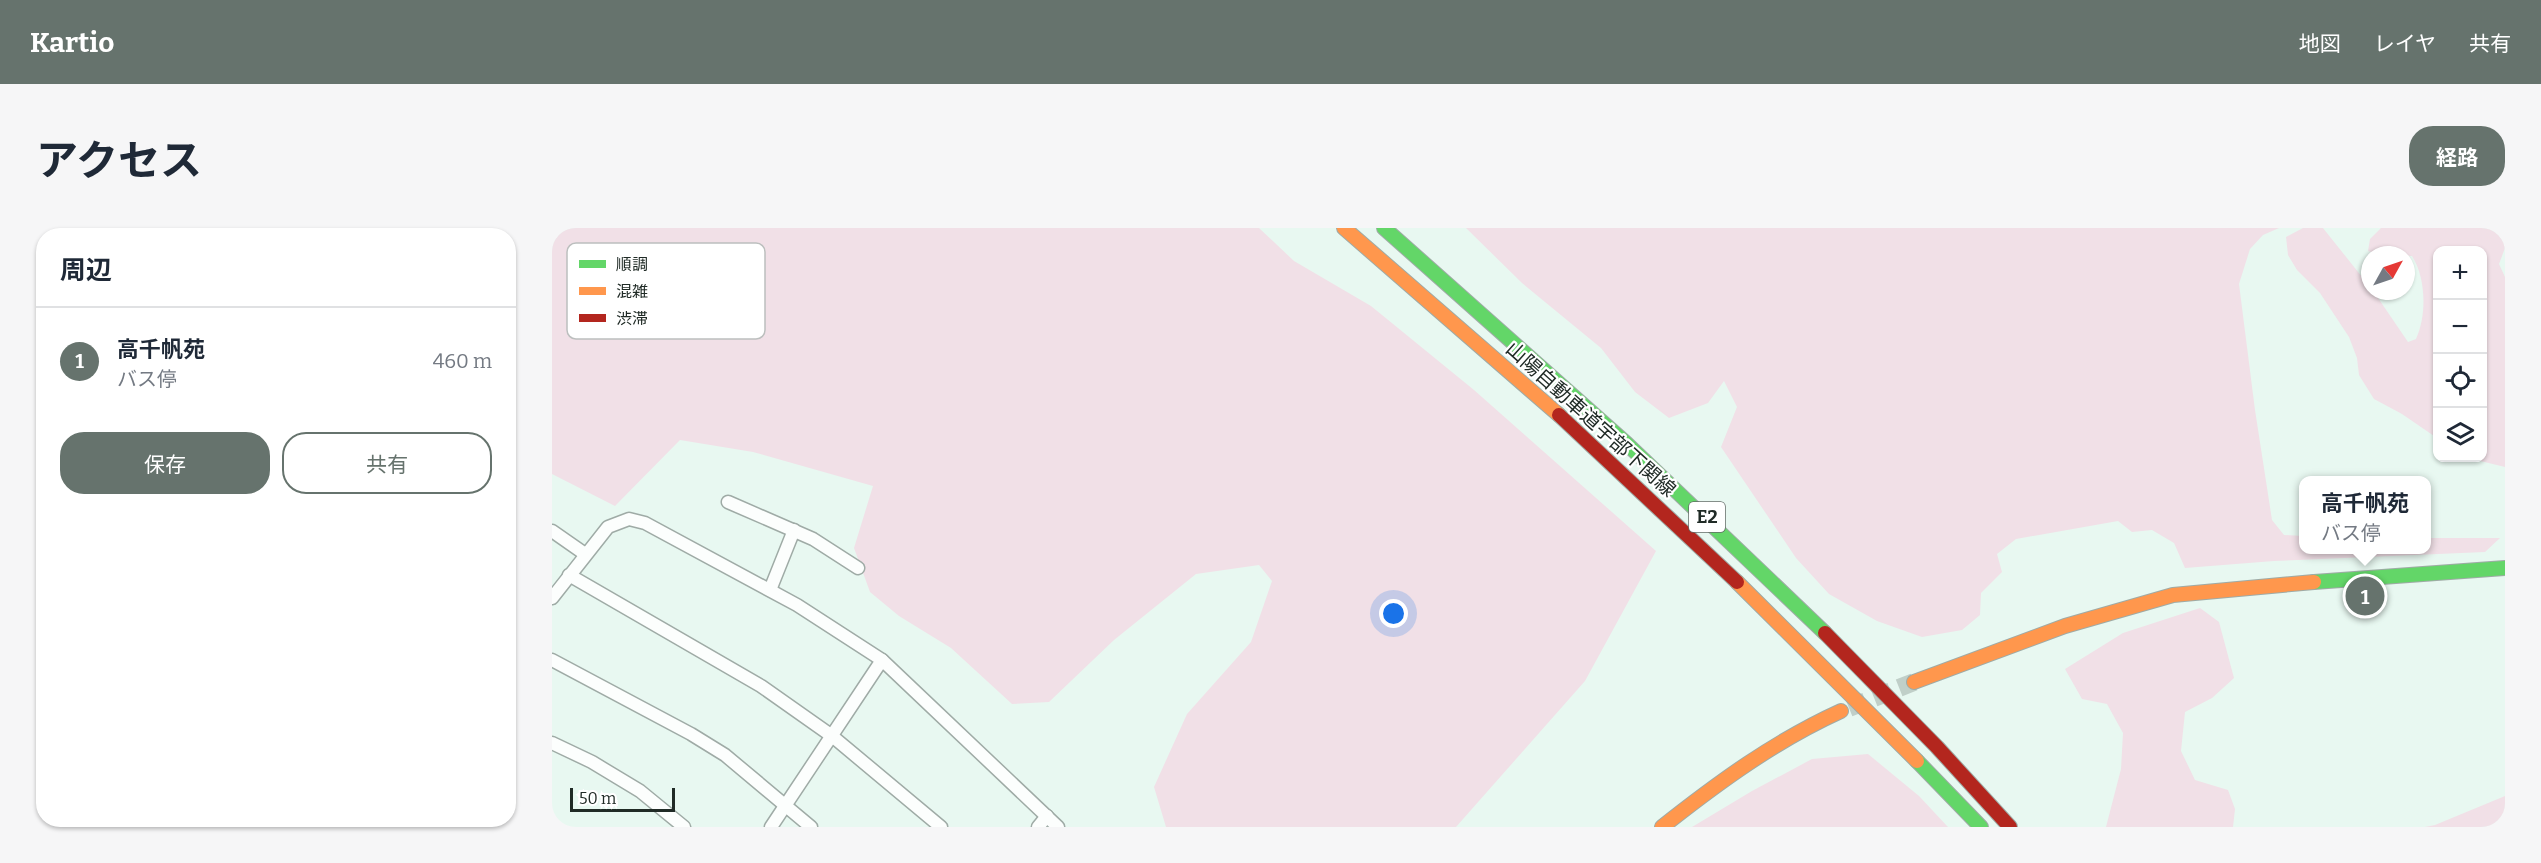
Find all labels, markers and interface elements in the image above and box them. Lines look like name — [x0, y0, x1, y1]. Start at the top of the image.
text: Kartio — [30, 26, 114, 59]
text: 地図 — [2299, 31, 2341, 57]
text: レイヤ — [2374, 31, 2436, 57]
text: 共有 — [2469, 31, 2511, 57]
button: 経路 — [2409, 126, 2505, 186]
text: アクセス — [36, 136, 202, 186]
legend — [567, 243, 765, 339]
north arrow — [2361, 246, 2415, 300]
map controls — [2433, 246, 2487, 462]
button: + — [2433, 246, 2487, 300]
text: 周辺 — [60, 255, 112, 286]
text: 順調 — [616, 255, 648, 274]
text: 混雑 — [616, 282, 648, 301]
button: − — [2433, 300, 2487, 354]
text: 渋滞 — [616, 309, 648, 328]
text: 高千帆苑 — [117, 336, 205, 363]
street label: 山陽自動車道宇部下関線 — [1501, 336, 1681, 502]
text: 1 — [75, 349, 84, 373]
text: 460 m — [433, 349, 492, 373]
button: locate — [2433, 354, 2487, 408]
text: バス停 — [117, 367, 177, 391]
button: layers — [2433, 408, 2487, 462]
button: 保存 — [60, 432, 270, 494]
button: 共有 — [282, 432, 492, 494]
popup — [2299, 476, 2431, 554]
text: 高千帆苑 — [2321, 490, 2409, 517]
road number: E2 — [1689, 502, 1725, 532]
text: バス停 — [2321, 521, 2381, 545]
pin: 1 — [2346, 574, 2384, 619]
your location — [1379, 599, 1408, 628]
scale bar — [570, 785, 675, 812]
text: 50 m — [579, 789, 616, 808]

